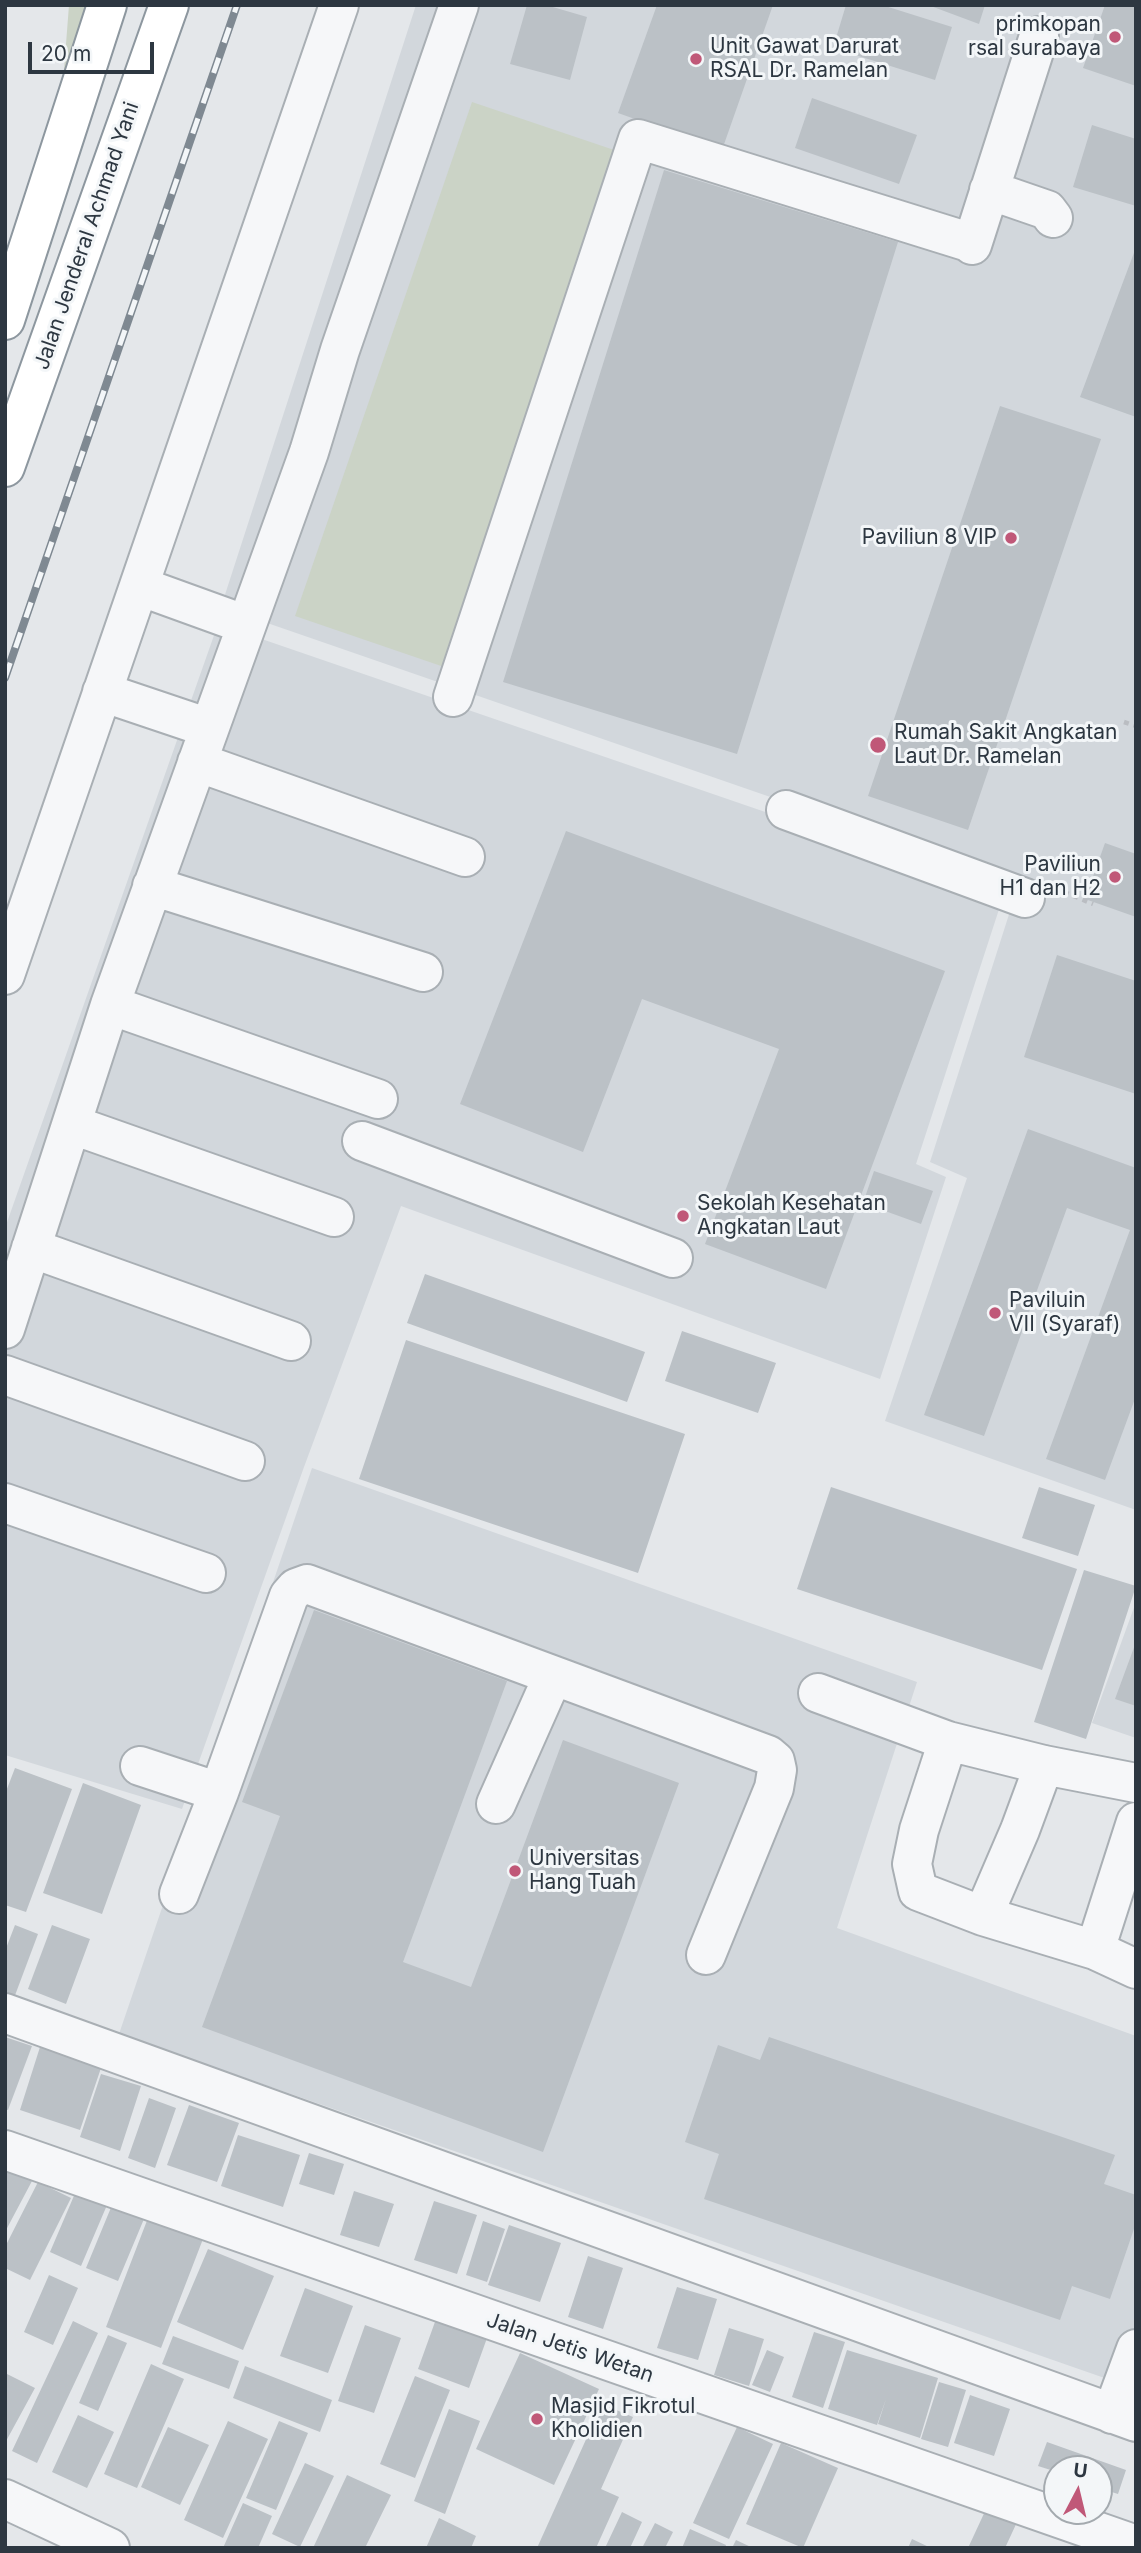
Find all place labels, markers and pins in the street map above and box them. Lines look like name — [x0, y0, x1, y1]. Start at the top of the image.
place label: primkopan rsal surabaya — [968, 12, 1101, 62]
marker: primkopan rsal surabaya — [1107, 29, 1123, 45]
place label: Unit Gawat Darurat RSAL Dr. Ramelan — [710, 34, 899, 84]
marker: Unit Gawat Darurat RSAL Dr. Ramelan — [688, 51, 704, 67]
place label: Paviliun 8 VIP — [862, 525, 997, 551]
marker: Paviliun 8 VIP — [1003, 530, 1019, 546]
place label: Rumah Sakit Angkatan Laut Dr. Ramelan — [894, 720, 1117, 770]
marker: Rumah Sakit Angkatan Laut Dr. Ramelan — [868, 735, 888, 755]
place label: Paviliun H1 dan H2 — [1000, 852, 1101, 902]
marker: Paviliun H1 dan H2 — [1107, 869, 1123, 885]
place label: Sekolah Kesehatan Angkatan Laut — [697, 1191, 886, 1241]
marker: Sekolah Kesehatan Angkatan Laut — [675, 1208, 691, 1224]
place label: Paviluin VII (Syaraf) — [1009, 1288, 1120, 1338]
marker: Paviluin VII (Syaraf) — [987, 1305, 1003, 1321]
place label: Universitas Hang Tuah — [529, 1846, 640, 1896]
marker: Universitas Hang Tuah — [507, 1863, 523, 1879]
place label: Masjid Fikrotul Kholidien — [551, 2394, 695, 2444]
marker: Masjid Fikrotul Kholidien — [529, 2411, 545, 2427]

